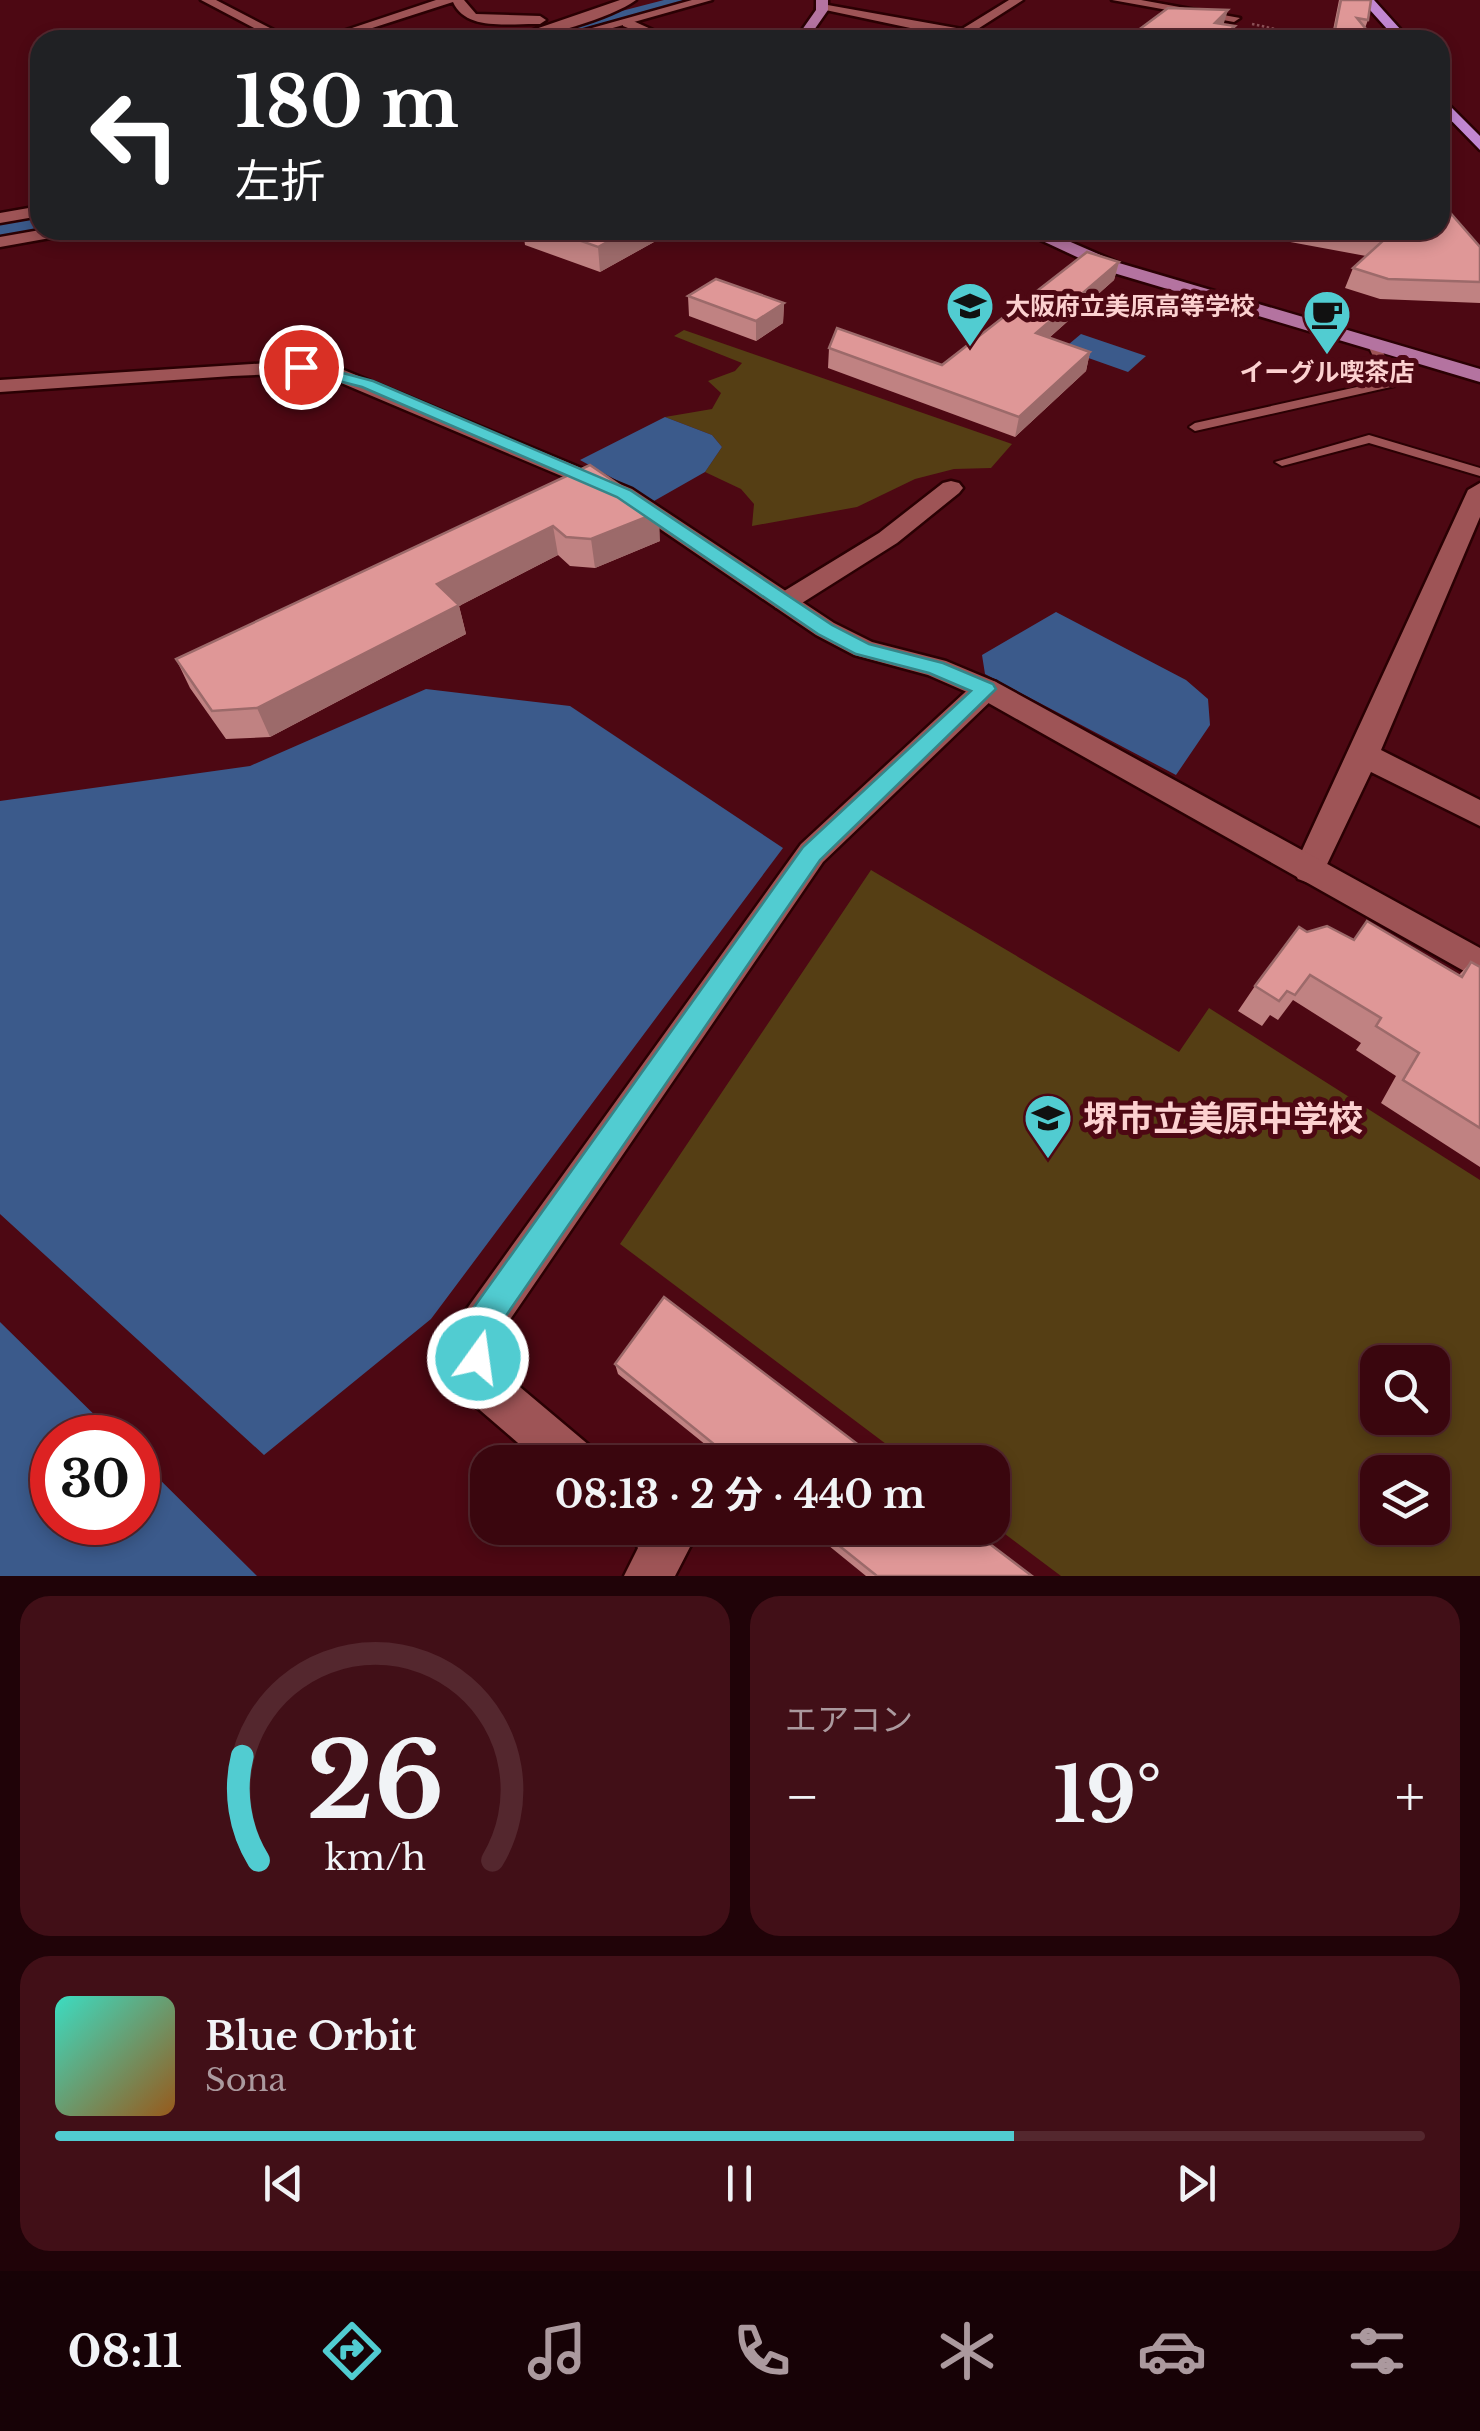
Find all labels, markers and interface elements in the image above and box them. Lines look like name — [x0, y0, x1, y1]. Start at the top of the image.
text: 180 m — [235, 59, 459, 146]
icon: left — [70, 70, 200, 200]
text: 左折 — [235, 153, 325, 209]
school or university icon: 大阪府立美原高等学校 — [944, 280, 996, 348]
cafe icon: イーグル喫茶店 — [1301, 288, 1353, 356]
place label: 大阪府立美原高等学校 — [1005, 291, 1255, 322]
pin — [259, 325, 344, 410]
icon: arrive — [274, 340, 329, 395]
place label: イーグル喫茶店 — [1239, 357, 1415, 388]
school or university icon: 堺市立美原中学校 — [1022, 1092, 1074, 1160]
place label: 堺市立美原中学校 — [1083, 1097, 1363, 1140]
position arrow — [426, 1306, 530, 1410]
map controls — [1360, 1345, 1450, 1545]
button: search — [1360, 1345, 1450, 1435]
speed limit sign: 30 — [30, 1415, 160, 1545]
button: layers — [1360, 1455, 1450, 1545]
text: 08:13 · 2 分 · 440 m — [555, 1471, 925, 1518]
text: エアコン — [785, 1700, 913, 1740]
text: 26 — [306, 1717, 444, 1846]
text: 19° — [1053, 1749, 1161, 1842]
text: − — [785, 1763, 820, 1831]
text: + — [1395, 1763, 1425, 1831]
text: km/h — [324, 1835, 426, 1880]
text: Blue Orbit — [205, 2013, 416, 2060]
text: Sona — [205, 2060, 286, 2100]
icon: previous — [256, 2156, 311, 2211]
icon: pause — [712, 2156, 767, 2211]
icon: next — [1169, 2156, 1224, 2211]
icon: directions — [317, 2316, 387, 2386]
icon: music — [522, 2316, 592, 2386]
icon: phone — [727, 2316, 797, 2386]
icon: climate — [932, 2316, 1002, 2386]
icon: car — [1137, 2316, 1207, 2386]
icon: filters — [1342, 2316, 1412, 2386]
text: 08:11 — [68, 2323, 182, 2379]

